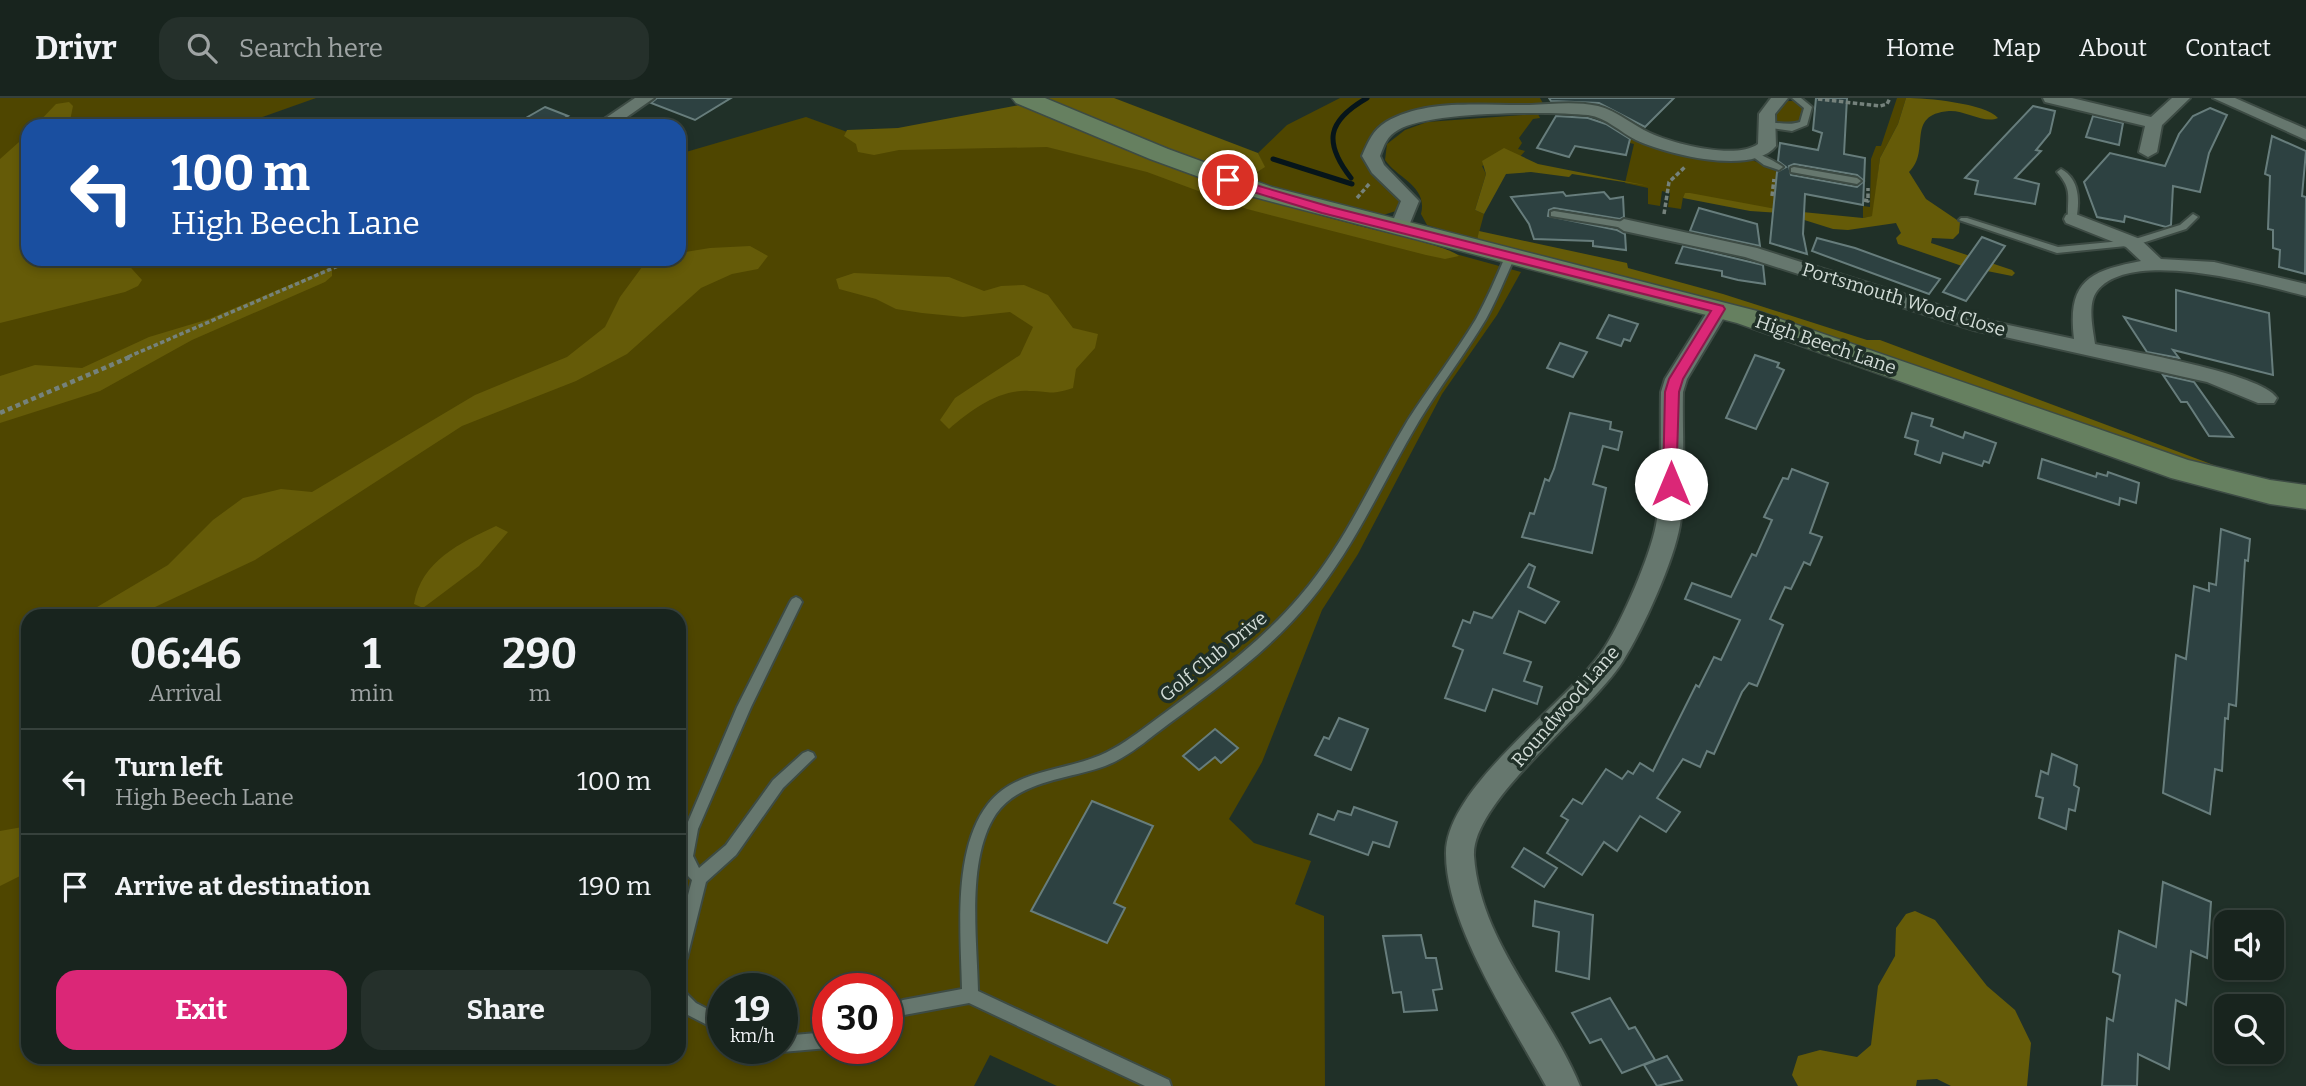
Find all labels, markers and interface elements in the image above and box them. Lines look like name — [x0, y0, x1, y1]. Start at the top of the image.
search box — [159, 17, 649, 80]
text: Drivr — [35, 28, 117, 68]
icon: search — [183, 29, 221, 67]
text: Search here — [239, 33, 383, 64]
text: Home — [1886, 34, 1955, 62]
text: Map — [1993, 34, 2041, 62]
text: About — [2079, 34, 2147, 62]
text: Contact — [2185, 34, 2271, 62]
text: 100 m — [171, 144, 310, 203]
icon: left — [56, 147, 147, 238]
pin — [1198, 150, 1258, 210]
icon: arrive — [1209, 161, 1247, 199]
text: High Beech Lane — [171, 204, 420, 242]
street label: Portsmouth Wood Close — [1799, 258, 2008, 341]
street label: High Beech Lane — [1752, 310, 1899, 379]
position arrow — [1634, 447, 1708, 521]
street label: Golf Club Drive — [1155, 606, 1272, 707]
text: 06:46 — [130, 629, 241, 679]
text: 1 — [363, 629, 381, 679]
text: 290 — [502, 629, 577, 679]
street label: Roundwood Lane — [1507, 641, 1624, 771]
text: Arrival — [149, 679, 222, 707]
text: min — [350, 679, 393, 707]
text: m — [529, 679, 551, 707]
text: Turn left — [115, 752, 223, 783]
icon: left — [56, 763, 94, 801]
text: 100 m — [577, 766, 651, 797]
text: High Beech Lane — [115, 783, 294, 811]
icon: arrive — [56, 868, 94, 906]
text: Arrive at destination — [115, 871, 370, 902]
text: 190 m — [579, 871, 651, 902]
map controls — [2214, 910, 2284, 1064]
button: sound — [2214, 910, 2284, 980]
button: Exit — [56, 970, 347, 1050]
button: Share — [361, 970, 651, 1050]
speed limit sign: 30 — [812, 973, 903, 1064]
text: 19 — [735, 988, 770, 1030]
button: search — [2214, 994, 2284, 1064]
text: km/h — [730, 1025, 775, 1047]

